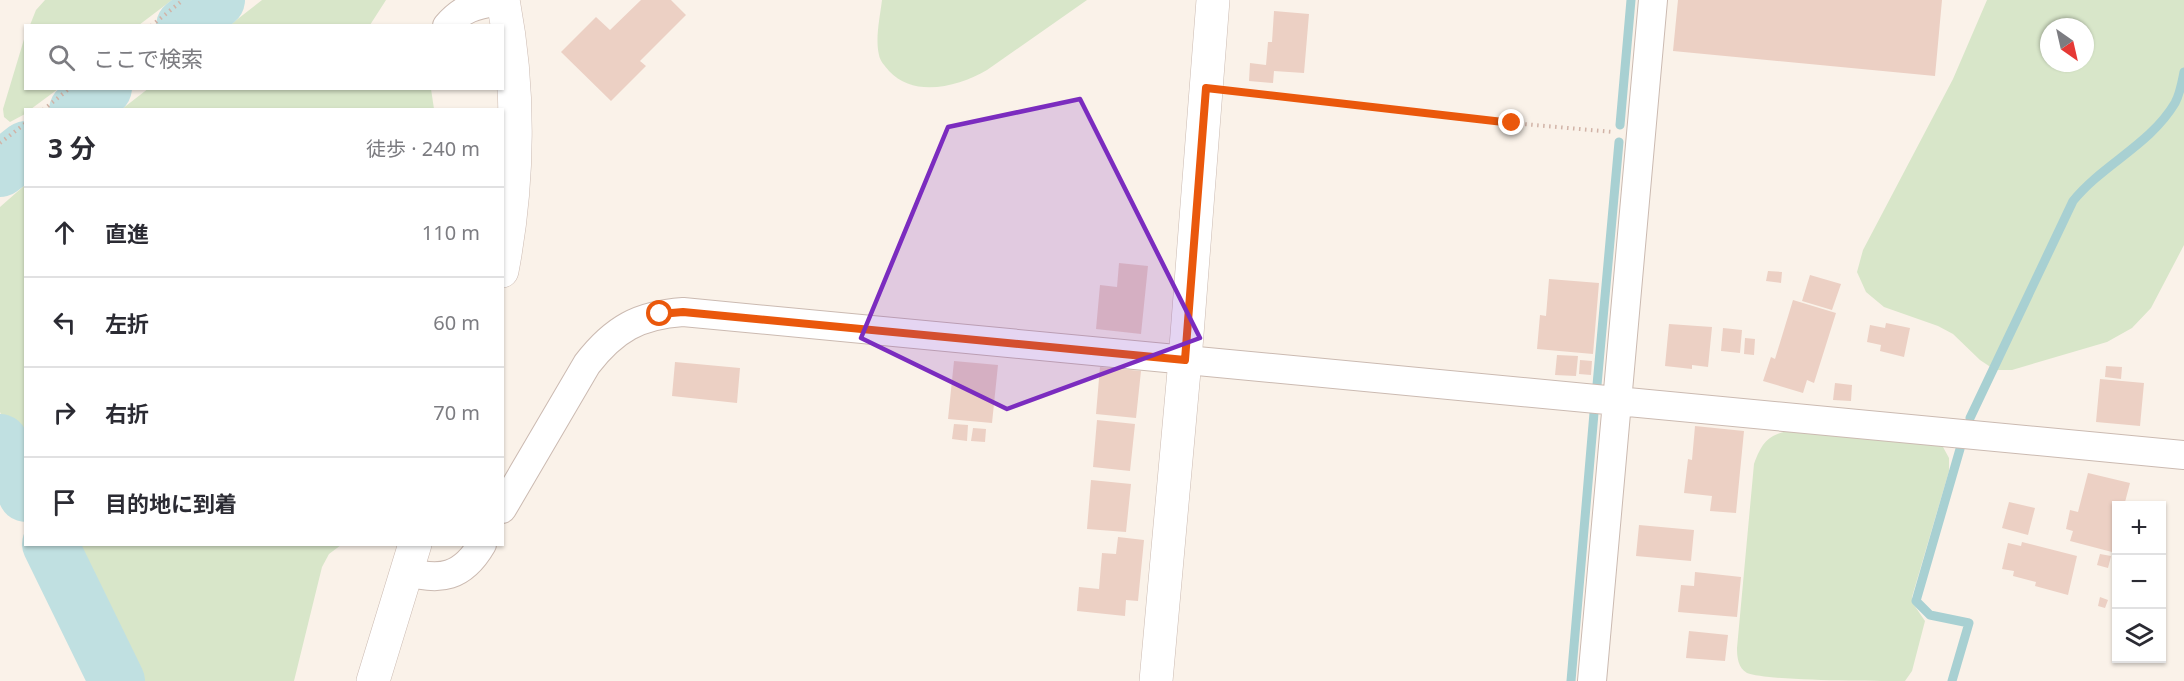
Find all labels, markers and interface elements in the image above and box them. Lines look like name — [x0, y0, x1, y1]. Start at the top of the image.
north arrow — [2040, 18, 2094, 72]
search box — [24, 24, 504, 90]
icon: search — [45, 41, 78, 74]
text: ここで検索 — [93, 43, 203, 73]
route end — [1498, 109, 1524, 135]
text: 3 分 — [48, 130, 96, 166]
text: 徒歩 · 240 m — [366, 135, 480, 162]
icon: ahead — [48, 216, 81, 249]
text: 直進 — [105, 218, 149, 248]
text: 110 m — [422, 219, 480, 246]
route start — [646, 300, 672, 326]
icon: left — [48, 306, 81, 339]
text: 左折 — [105, 308, 149, 338]
text: 60 m — [433, 309, 480, 336]
icon: right — [48, 396, 81, 429]
text: 右折 — [105, 398, 149, 428]
text: 70 m — [433, 399, 480, 426]
icon: arrive — [48, 486, 81, 519]
text: 目的地に到着 — [105, 488, 237, 518]
map controls — [2112, 501, 2166, 663]
button: + — [2112, 501, 2166, 555]
button: − — [2112, 555, 2166, 609]
button: layers — [2112, 609, 2166, 663]

